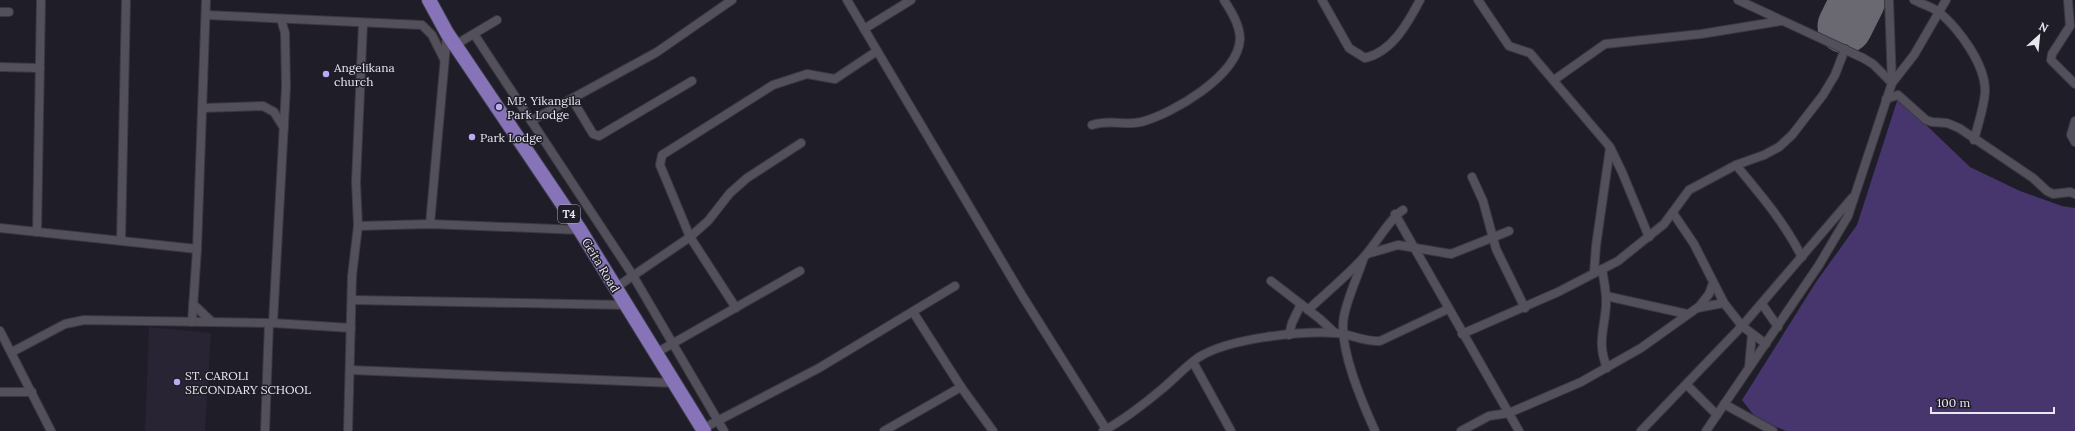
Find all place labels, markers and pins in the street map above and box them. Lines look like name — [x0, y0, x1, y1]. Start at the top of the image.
place label: Angelikana church — [333, 60, 395, 89]
marker: Angelikana church — [321, 69, 331, 79]
place label: MP. Yikangila Park Lodge — [507, 93, 581, 122]
marker: MP. Yikangila Park Lodge — [494, 102, 504, 112]
place label: Park Lodge — [480, 130, 543, 145]
marker: Park Lodge — [467, 132, 477, 142]
place label: ST. CAROLI SECONDARY SCHOOL — [185, 368, 311, 397]
marker: ST. CAROLI SECONDARY SCHOOL — [172, 377, 182, 387]

